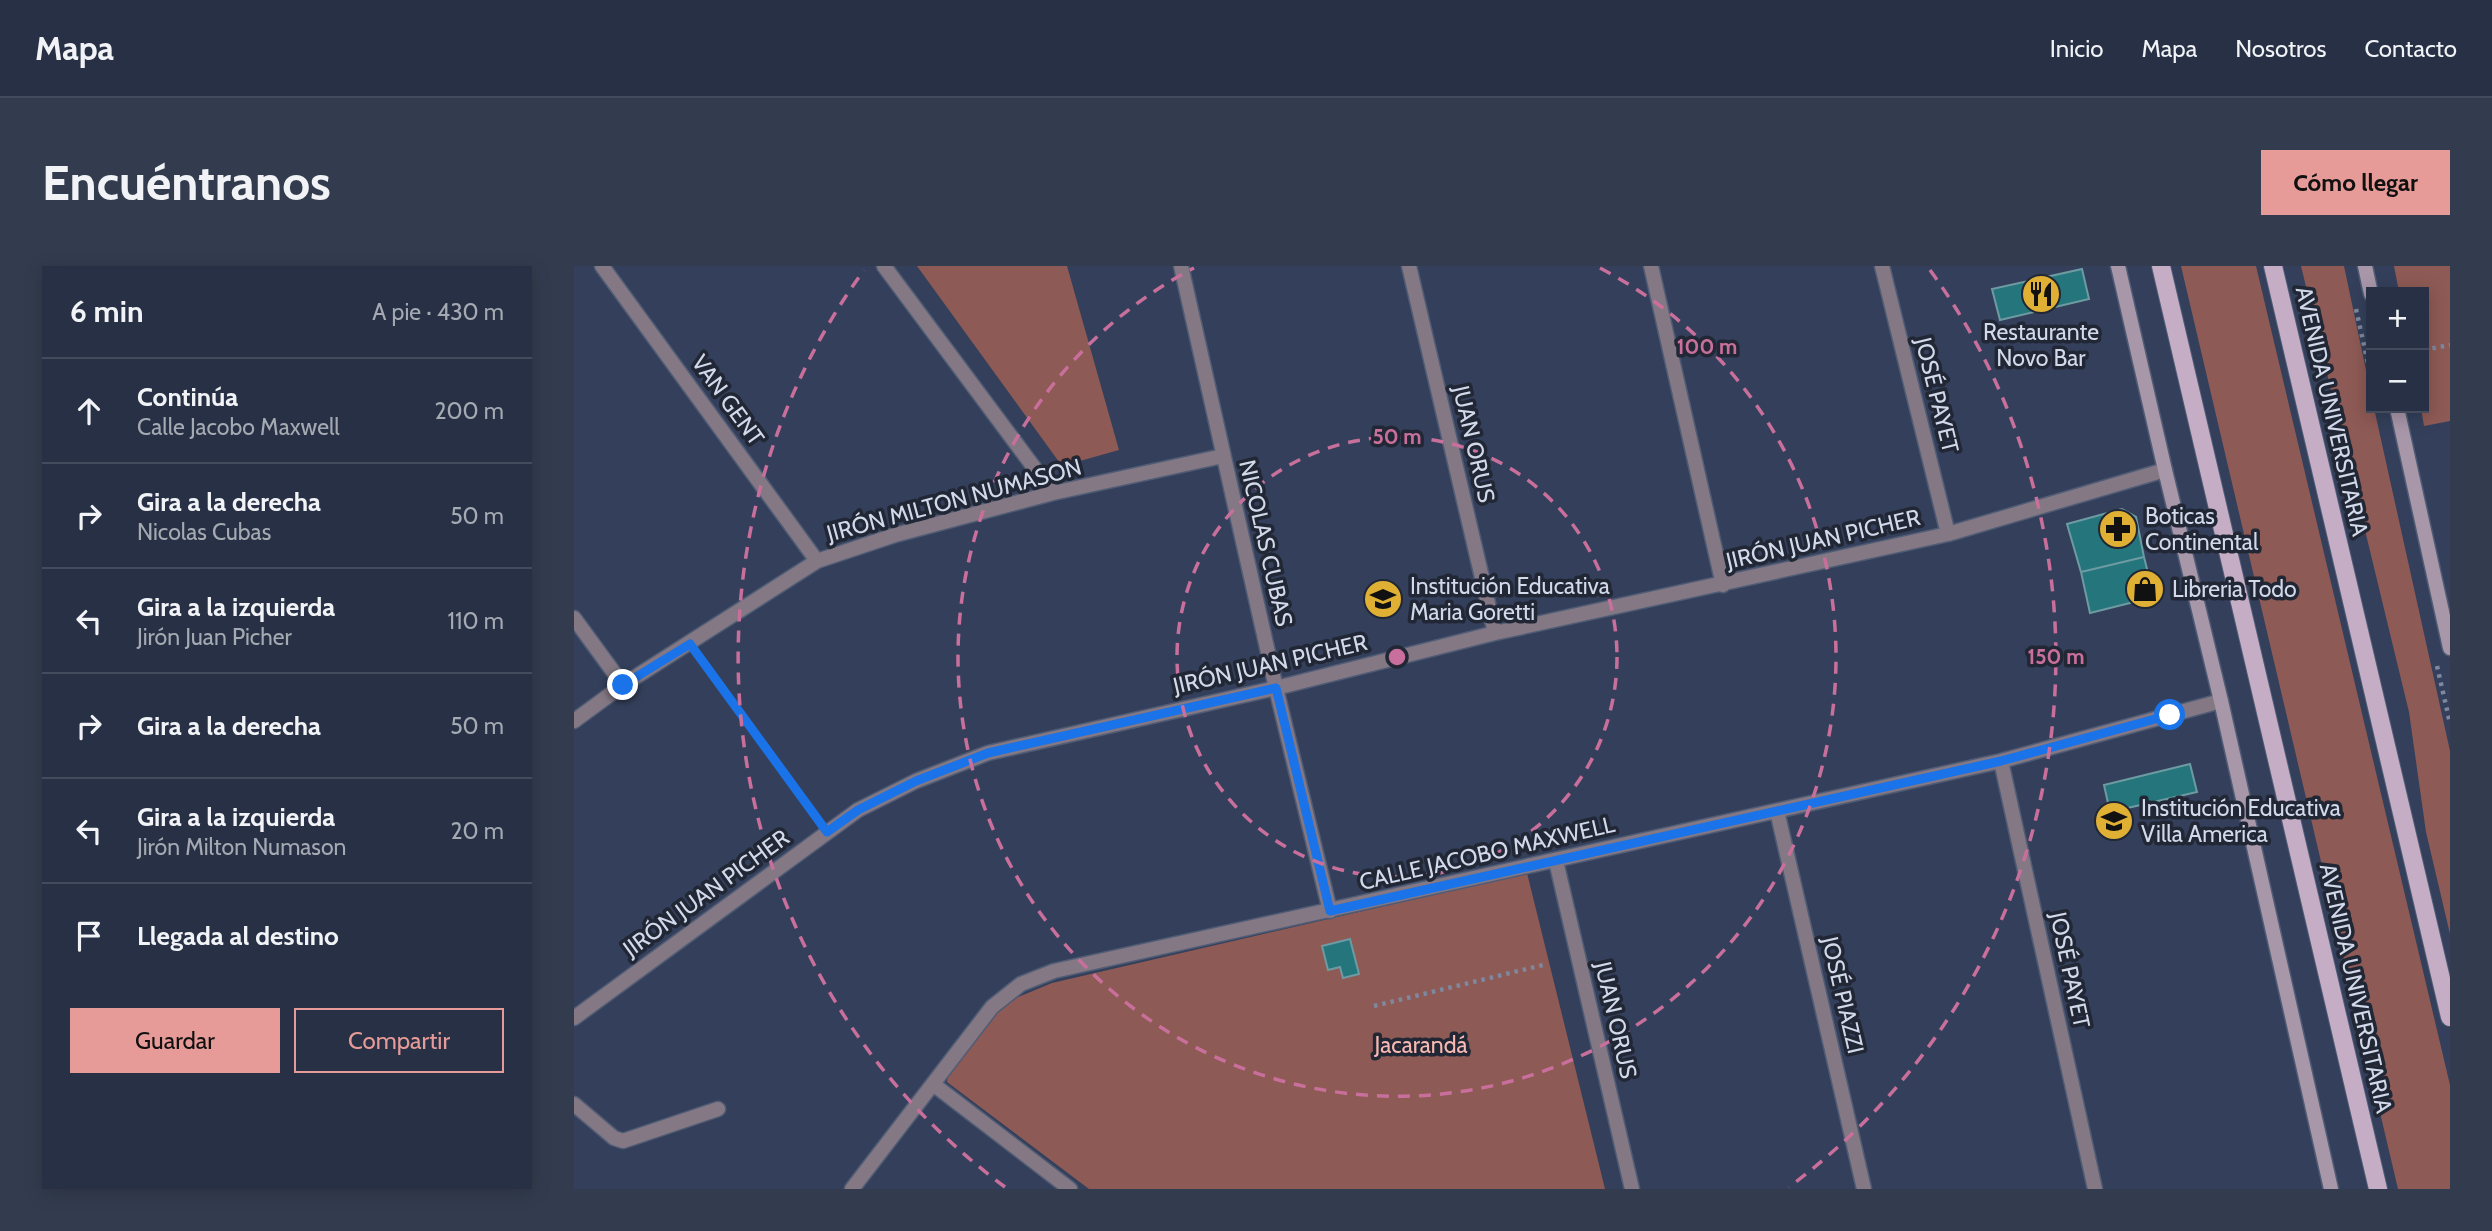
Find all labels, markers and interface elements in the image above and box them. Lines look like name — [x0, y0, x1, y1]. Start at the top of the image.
text: Mapa — [35, 28, 114, 68]
text: Inicio — [2050, 34, 2103, 63]
text: Mapa — [2141, 34, 2197, 63]
text: Nosotros — [2235, 34, 2326, 63]
text: Contacto — [2364, 34, 2457, 63]
button: Cómo llegar — [2261, 150, 2450, 215]
text: Encuéntranos — [42, 153, 331, 212]
restaurant icon: Restaurante Novo Bar — [2020, 273, 2062, 315]
street label: AVENIDA UNIVERSITARIA — [2290, 283, 2374, 539]
map controls — [2366, 287, 2429, 413]
button: + — [2366, 287, 2429, 350]
text: 6 min — [70, 293, 143, 330]
text: A pie · 430 m — [372, 298, 504, 326]
place label: Restaurante Novo Bar — [1983, 318, 2099, 372]
street label: JOSÉ PAYET — [1909, 333, 1966, 456]
text: 100 m — [1677, 334, 1737, 359]
street label: VAN GENT — [686, 349, 770, 451]
button: − — [2366, 350, 2429, 413]
text: Continúa — [137, 381, 238, 413]
street label: JUAN ORUS — [1447, 382, 1501, 505]
icon: ahead — [70, 392, 108, 430]
text: 200 m — [434, 397, 504, 425]
text: Calle Jacobo Maxwell — [137, 413, 340, 441]
text: 50 m — [1372, 424, 1422, 449]
street label: JIRÓN MILTON NUMASON — [823, 452, 1085, 548]
street label: NICOLAS CUBAS — [1233, 457, 1299, 629]
text: Gira a la derecha — [137, 486, 321, 518]
icon: right — [70, 497, 108, 535]
text: 50 m — [450, 502, 504, 530]
place label: Boticas Continental — [2145, 502, 2259, 556]
street label: JIRÓN JUAN PICHER — [1722, 503, 1923, 575]
pharmacy icon: Boticas Continental — [2097, 508, 2139, 550]
text: Nicolas Cubas — [137, 518, 271, 546]
shop icon: Libreria Todo — [2124, 568, 2166, 610]
place label: Institución Educativa Maria Goretti — [1410, 572, 1610, 626]
place label: Libreria Todo — [2172, 575, 2297, 603]
school or university icon: Institución Educativa Maria Goretti — [1362, 578, 1404, 620]
text: Gira a la izquierda — [137, 591, 335, 623]
icon: left — [70, 602, 108, 640]
text: 110 m — [448, 607, 504, 635]
text: Jirón Juan Picher — [137, 623, 292, 651]
street label: JIRÓN JUAN PICHER — [1169, 628, 1370, 700]
text: 150 m — [2028, 644, 2084, 669]
centre of rings — [1385, 645, 1409, 669]
route end — [607, 669, 638, 700]
route start — [2154, 699, 2185, 730]
icon: right — [70, 707, 108, 745]
text: Gira a la derecha — [137, 710, 321, 742]
text: 50 m — [450, 712, 504, 740]
place label: Institución Educativa Villa America — [2141, 794, 2341, 848]
school or university icon: Institución Educativa Villa America — [2093, 800, 2135, 842]
text: Gira a la izquierda — [137, 801, 335, 833]
street label: CALLE JACOBO MAXWELL — [1357, 810, 1618, 896]
icon: left — [70, 812, 108, 850]
text: 20 m — [451, 817, 504, 845]
street label: JIRÓN JUAN PICHER — [617, 823, 795, 963]
text: Jirón Milton Numason — [137, 833, 346, 861]
street label: AVENIDA UNIVERSITARIA — [2314, 860, 2398, 1116]
street label: JOSÉ PAYET — [2044, 908, 2097, 1031]
icon: arrive — [70, 917, 108, 955]
text: Llegada al destino — [137, 920, 339, 952]
street label: JOSÉ PIAZZI — [1816, 933, 1871, 1056]
street label: JUAN ORUS — [1589, 958, 1643, 1081]
button: Guardar — [70, 1008, 280, 1073]
button: Compartir — [294, 1008, 504, 1073]
park label: Jacarandá — [1374, 1031, 1467, 1059]

